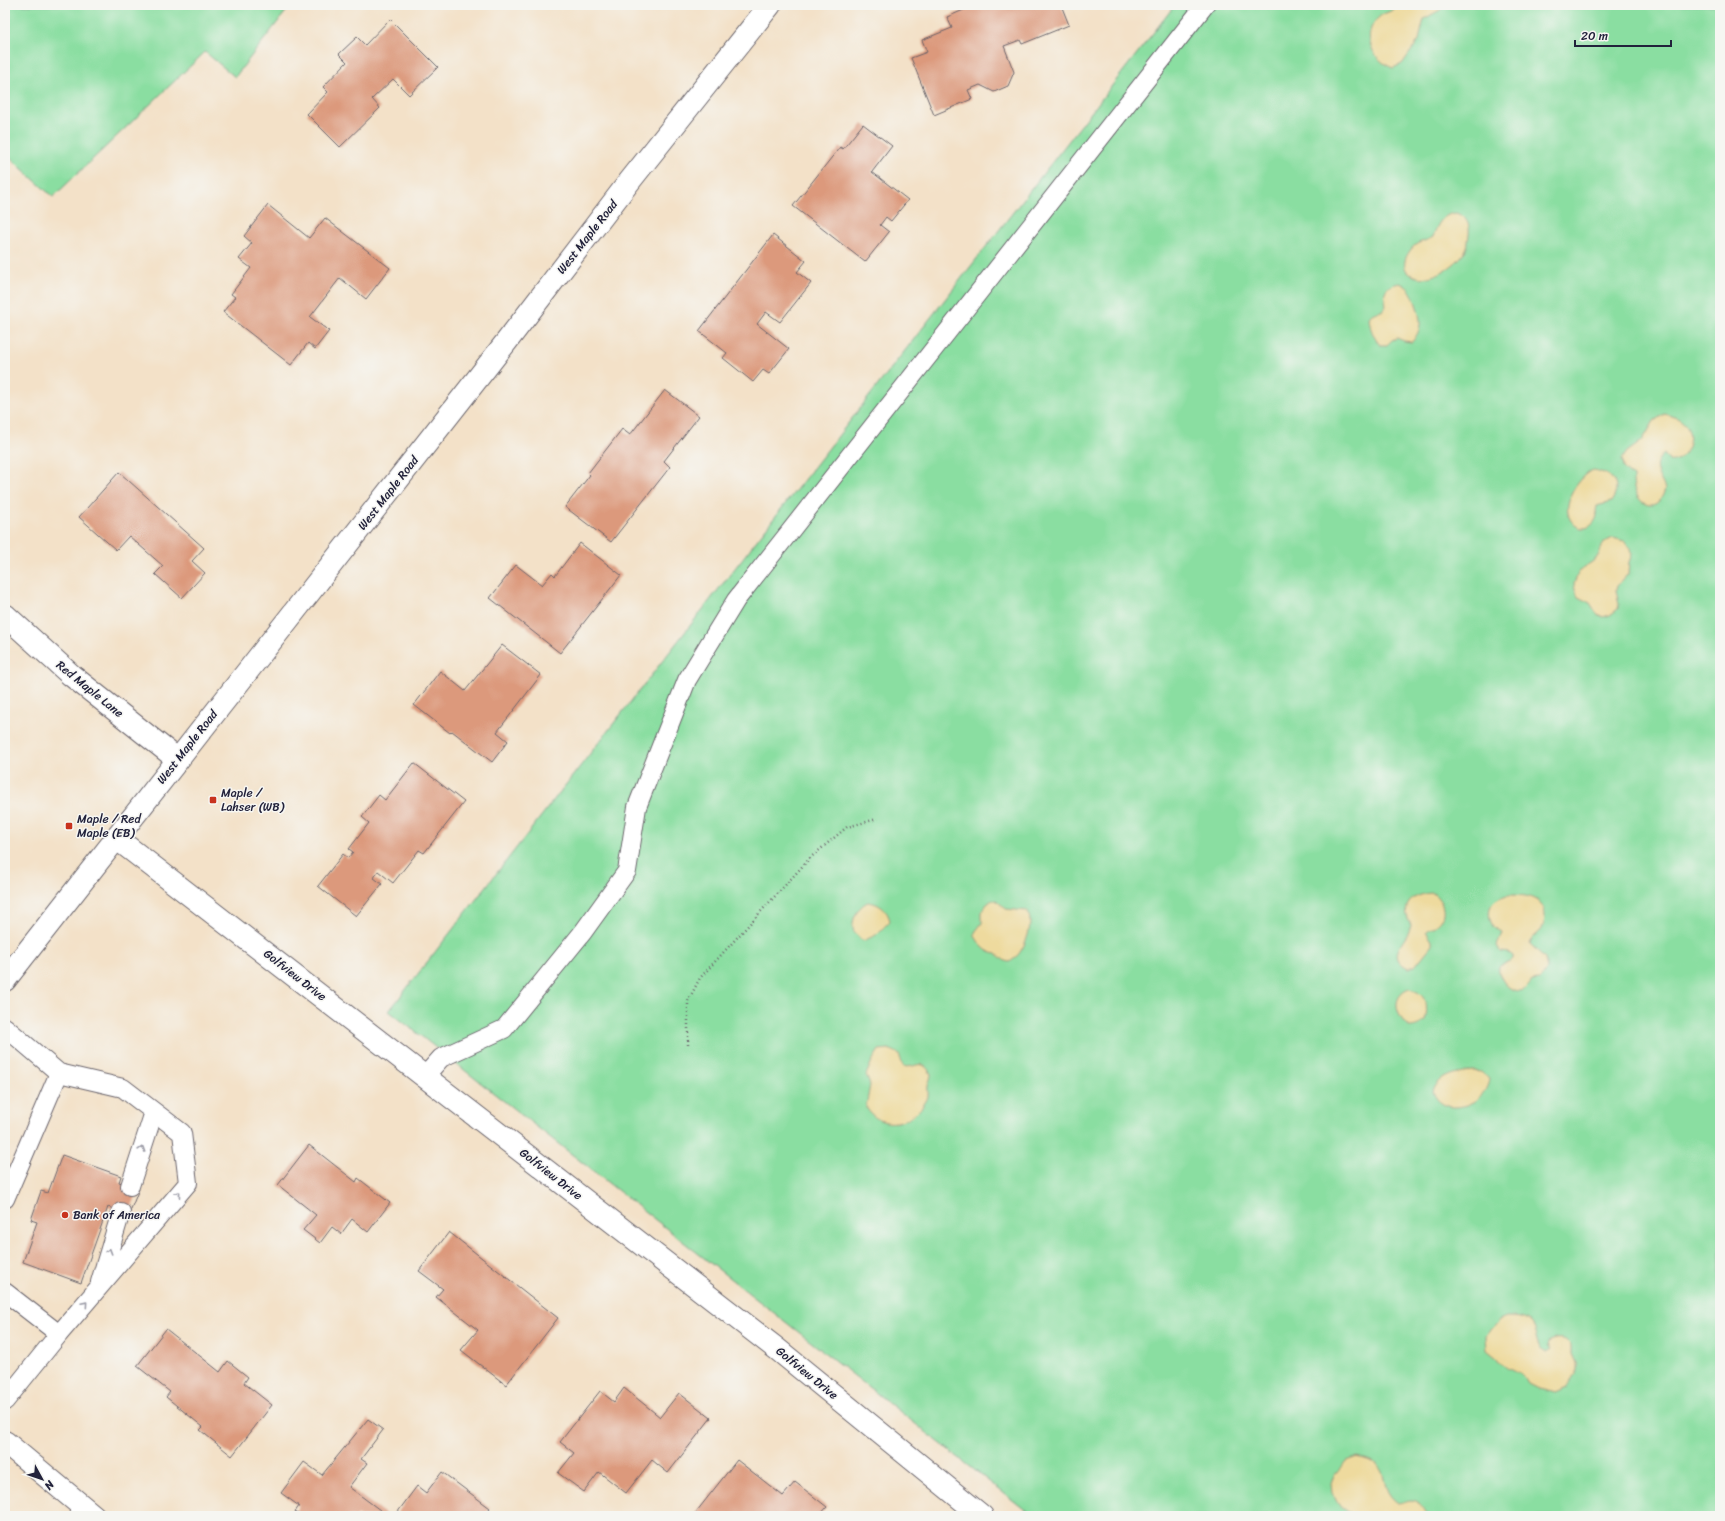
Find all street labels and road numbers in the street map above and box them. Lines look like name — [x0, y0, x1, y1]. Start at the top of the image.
street label: West Maple Road — [551, 194, 624, 279]
street label: West Maple Road — [352, 450, 425, 535]
street label: Red Maple Lane — [51, 655, 129, 723]
street label: West Maple Road — [151, 704, 224, 789]
street label: Golfview Drive — [258, 943, 332, 1007]
street label: Golfview Drive — [514, 1142, 588, 1206]
street label: Golfview Drive — [771, 1341, 843, 1405]

